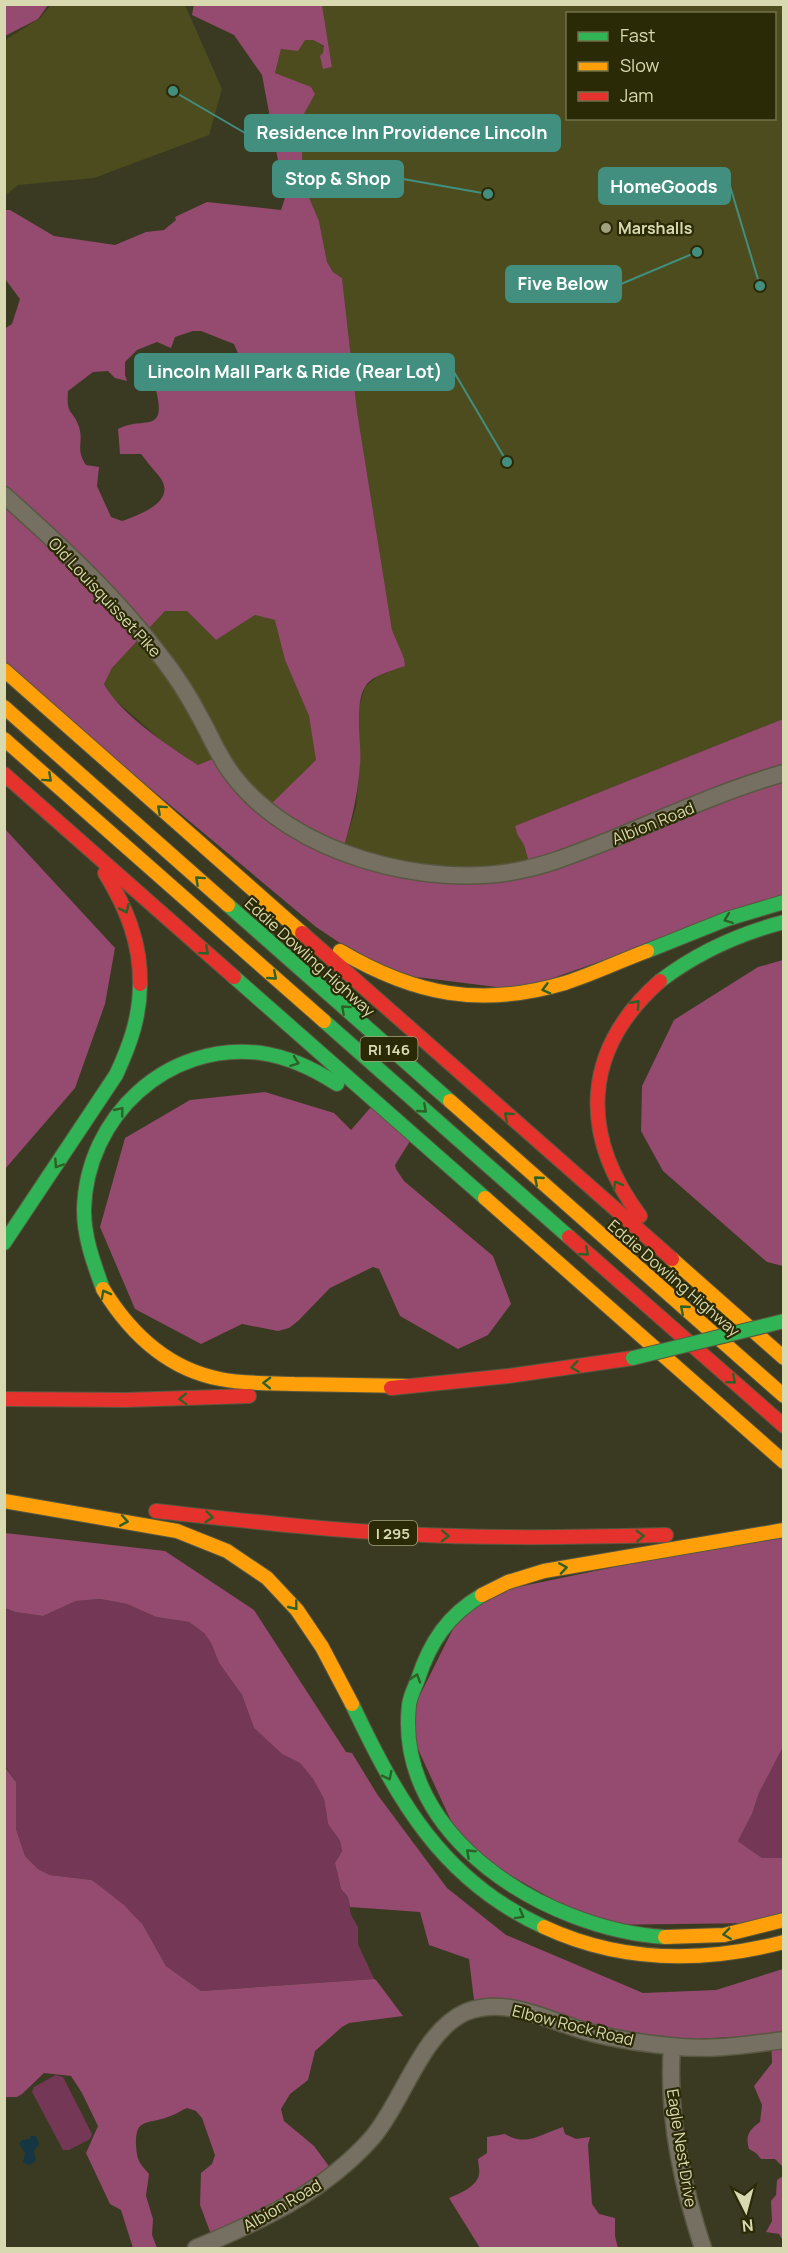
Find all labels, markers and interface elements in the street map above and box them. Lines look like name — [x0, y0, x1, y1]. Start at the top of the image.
legend — [566, 12, 776, 120]
text: Fast — [620, 23, 655, 47]
text: Slow — [620, 53, 660, 77]
text: Jam — [620, 83, 654, 107]
callout: Residence Inn Providence Lincoln — [245, 115, 560, 151]
text: Residence Inn Providence Lincoln — [257, 120, 547, 144]
callout: Stop & Shop — [273, 161, 403, 197]
text: Stop & Shop — [285, 166, 391, 190]
callout: HomeGoods — [599, 168, 730, 204]
text: HomeGoods — [610, 174, 718, 198]
place label: Marshalls — [618, 217, 693, 239]
marker: Marshalls — [599, 221, 613, 235]
callout: Five Below — [506, 266, 621, 302]
text: Five Below — [518, 271, 609, 295]
callout: Lincoln Mall Park & Ride (Rear Lot) — [135, 354, 454, 390]
text: Lincoln Mall Park & Ride (Rear Lot) — [147, 359, 443, 383]
street label: Old Louisquisset Pike — [44, 532, 166, 662]
one-way arrow — [41, 771, 52, 782]
street label: Albion Road — [608, 796, 698, 850]
one-way arrow — [157, 805, 168, 816]
one-way arrow — [195, 876, 206, 887]
street label: Eddie Dowling Highway — [240, 892, 380, 1022]
one-way arrow — [118, 903, 130, 914]
one-way arrow — [723, 912, 734, 924]
one-way arrow — [198, 944, 208, 955]
one-way arrow — [266, 969, 277, 980]
one-way arrow — [541, 982, 552, 994]
one-way arrow — [629, 1000, 640, 1010]
one-way arrow — [341, 1005, 351, 1016]
road number: RI 146 — [360, 1037, 418, 1061]
one-way arrow — [289, 1055, 300, 1067]
one-way arrow — [416, 1102, 427, 1113]
one-way arrow — [112, 1107, 123, 1118]
one-way arrow — [504, 1112, 515, 1123]
one-way arrow — [54, 1157, 65, 1168]
one-way arrow — [534, 1176, 545, 1187]
one-way arrow — [613, 1181, 624, 1191]
street label: Eddie Dowling Highway — [603, 1214, 745, 1342]
one-way arrow — [578, 1245, 589, 1256]
one-way arrow — [101, 1290, 112, 1301]
one-way arrow — [680, 1305, 691, 1316]
one-way arrow — [571, 1361, 580, 1373]
one-way arrow — [725, 1373, 736, 1384]
one-way arrow — [262, 1377, 271, 1390]
one-way arrow — [179, 1393, 188, 1406]
one-way arrow — [204, 1510, 214, 1523]
one-way arrow — [119, 1514, 129, 1527]
road number: I 295 — [369, 1521, 417, 1545]
one-way arrow — [441, 1529, 450, 1542]
one-way arrow — [636, 1530, 645, 1542]
one-way arrow — [559, 1562, 568, 1574]
one-way arrow — [287, 1599, 298, 1610]
one-way arrow — [409, 1673, 422, 1684]
one-way arrow — [381, 1770, 392, 1780]
one-way arrow — [466, 1850, 477, 1861]
one-way arrow — [514, 1908, 524, 1919]
one-way arrow — [722, 1928, 731, 1940]
street label: Elbow Rock Road — [510, 1999, 636, 2051]
street label: Eagle Nest Drive — [662, 2087, 702, 2209]
street label: Albion Road — [239, 2174, 325, 2236]
north arrow — [716, 2181, 776, 2241]
text: N — [741, 2214, 754, 2237]

